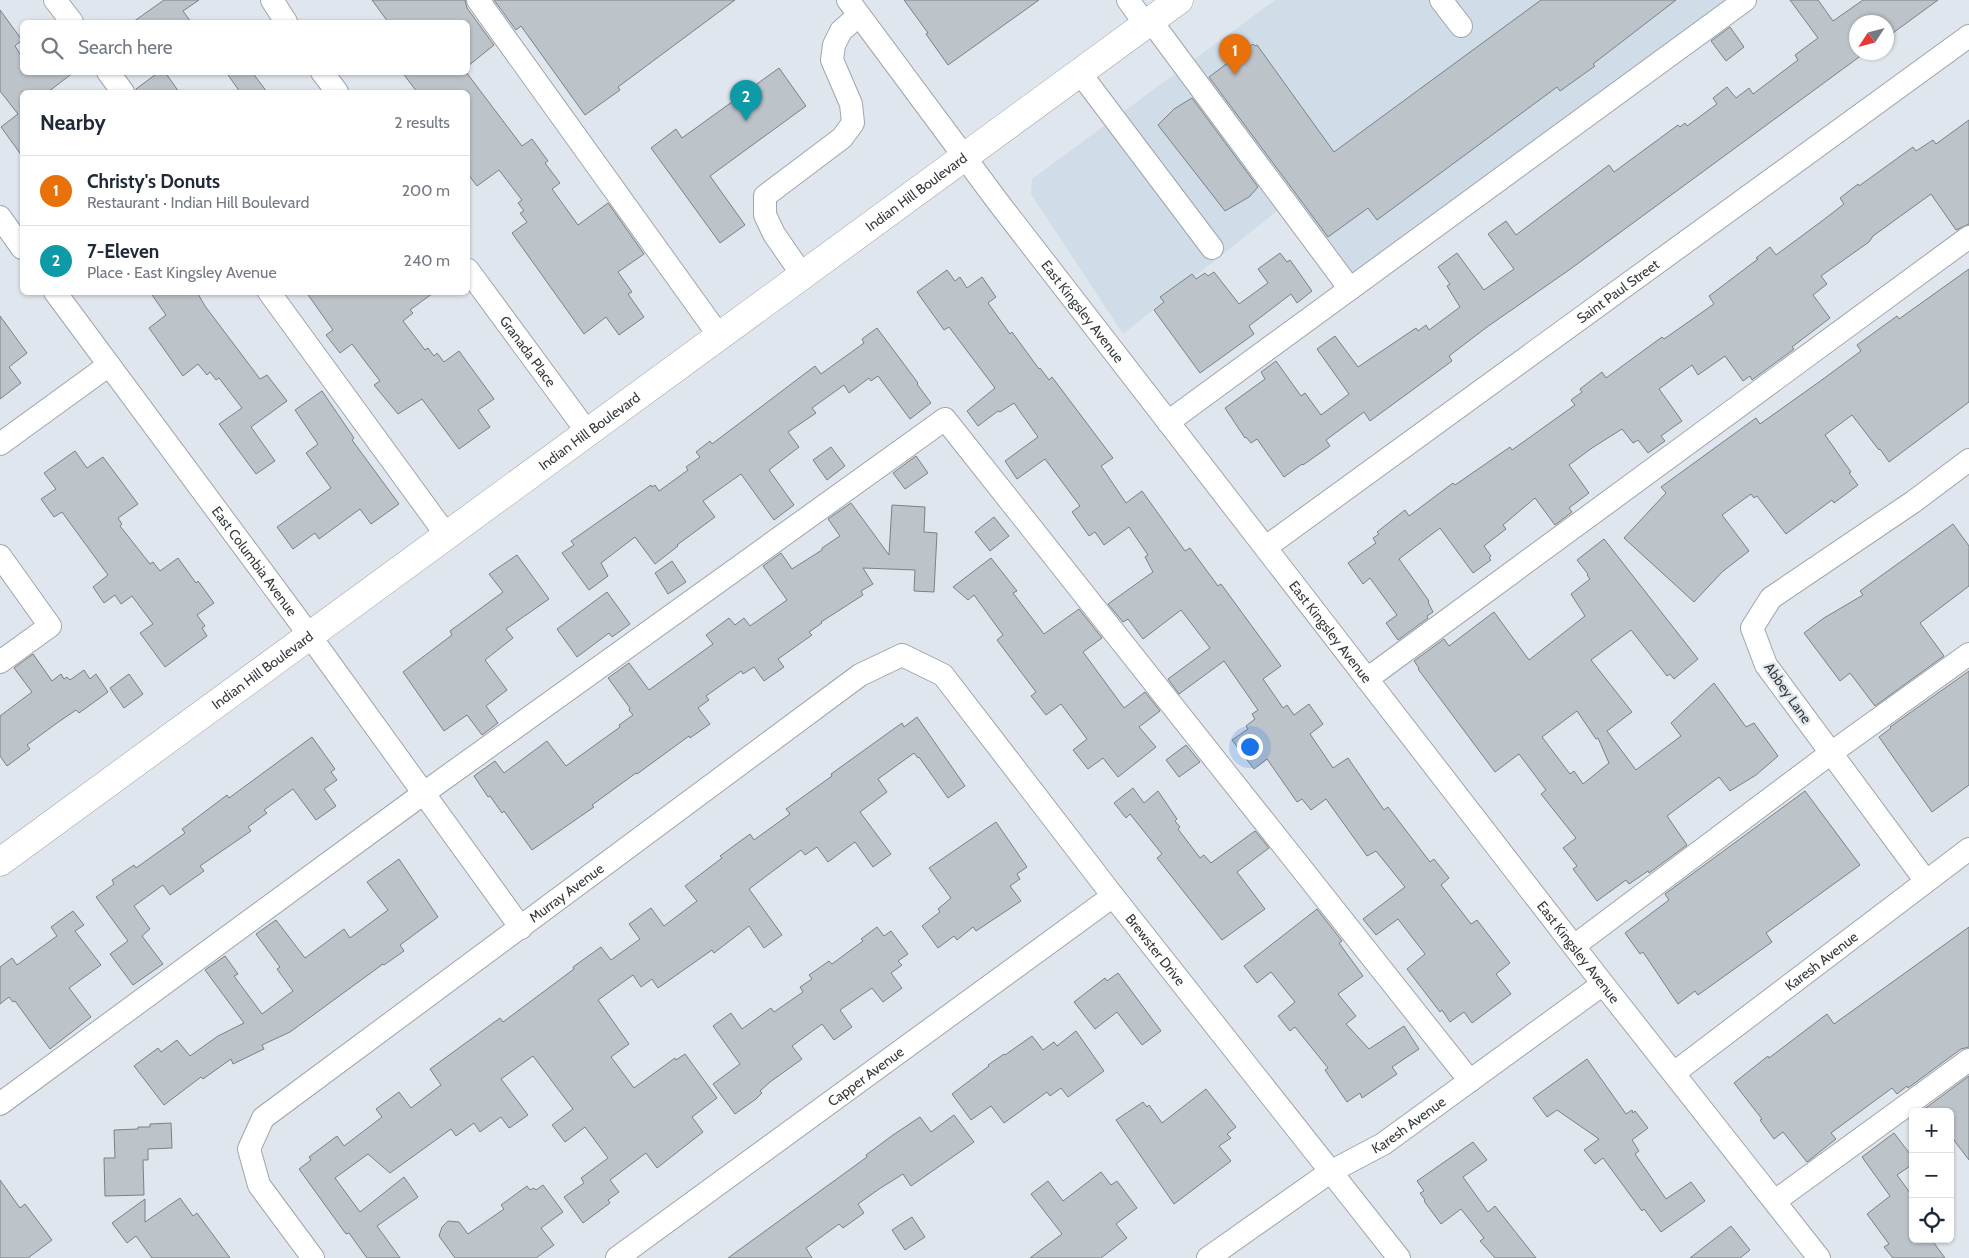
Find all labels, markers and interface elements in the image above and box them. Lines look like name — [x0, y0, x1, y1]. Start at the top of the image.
north arrow — [1849, 15, 1894, 60]
search box — [20, 20, 470, 75]
icon: search — [38, 34, 66, 62]
pin: 1 — [1219, 34, 1251, 75]
text: Search here — [78, 36, 172, 59]
pin: 2 — [730, 80, 762, 121]
text: Nearby — [40, 110, 106, 135]
text: 2 results — [394, 113, 450, 132]
street label: Indian Hill Boulevard — [862, 149, 971, 235]
text: Christy's Donuts — [87, 170, 220, 193]
text: 1 — [53, 181, 59, 200]
text: 200 m — [402, 181, 450, 200]
text: Restaurant · Indian Hill Boulevard — [87, 193, 309, 212]
text: 7-Eleven — [87, 240, 159, 263]
text: 2 — [52, 251, 60, 270]
text: 240 m — [404, 251, 450, 270]
street label: Saint Paul Street — [1573, 255, 1663, 327]
street label: East Kingsley Avenue — [1037, 257, 1128, 366]
text: Place · East Kingsley Avenue — [87, 263, 277, 282]
street label: Granada Place — [496, 312, 560, 391]
street label: Indian Hill Boulevard — [535, 388, 644, 474]
street label: East Columbia Avenue — [208, 503, 301, 620]
street label: East Kingsley Avenue — [1285, 577, 1376, 687]
street label: Indian Hill Boulevard — [208, 627, 317, 713]
street label: Abbey Lane — [1760, 659, 1816, 727]
your location — [1237, 734, 1263, 760]
street label: Murray Avenue — [526, 859, 607, 926]
street label: East Kingsley Avenue — [1533, 897, 1624, 1007]
street label: Brewster Drive — [1122, 910, 1189, 989]
street label: Karesh Avenue — [1781, 928, 1861, 995]
street label: Capper Avenue — [824, 1043, 908, 1110]
street label: Karesh Avenue — [1368, 1092, 1449, 1157]
map controls — [1909, 1108, 1954, 1243]
button: + — [1909, 1108, 1954, 1153]
button: − — [1909, 1153, 1954, 1198]
button: locate — [1909, 1198, 1954, 1243]

